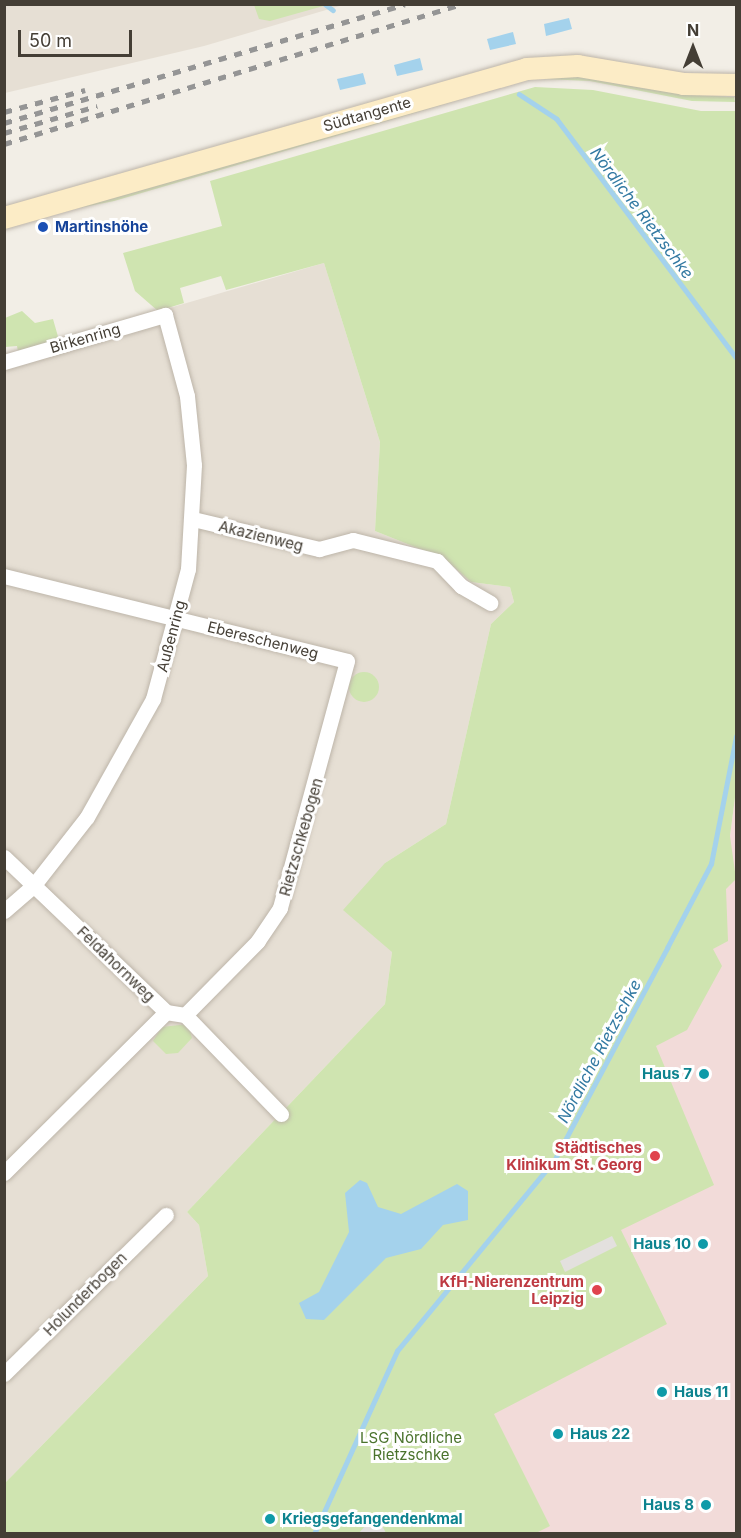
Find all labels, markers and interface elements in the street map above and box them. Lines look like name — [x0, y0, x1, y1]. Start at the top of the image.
scale bar — [21, 18, 135, 56]
north arrow — [663, 18, 723, 78]
text: N — [687, 20, 699, 40]
text: 50 m — [29, 30, 72, 51]
street label: Südtangente — [321, 93, 413, 135]
water label: Nördliche Rietzschke — [586, 144, 698, 282]
place label: Martinshöhe — [55, 218, 148, 236]
marker: Martinshöhe — [36, 220, 50, 234]
street label: Birkenring — [48, 319, 122, 357]
street label: Akazienweg — [217, 517, 305, 555]
street label: Außenring — [153, 598, 189, 674]
street label: Ebereschenweg — [206, 617, 320, 663]
street label: Rietzschkebogen — [276, 776, 326, 898]
street label: Feldahornweg — [73, 923, 159, 1005]
water label: Nördliche Rietzschke — [553, 976, 645, 1126]
place label: Haus 7 — [642, 1065, 692, 1083]
marker: Haus 7 — [697, 1067, 711, 1081]
place label: Städtisches Klinikum St. Georg — [506, 1138, 642, 1173]
marker: Städtisches Klinikum St. Georg — [646, 1147, 664, 1165]
place label: Haus 10 — [633, 1235, 691, 1253]
marker: Haus 10 — [696, 1237, 710, 1251]
street label: Holunderbogen — [40, 1249, 130, 1339]
place label: KfH-Nierenzentrum Leipzig — [439, 1272, 584, 1307]
marker: KfH-Nierenzentrum Leipzig — [588, 1281, 606, 1299]
place label: Haus 11 — [674, 1383, 728, 1401]
marker: Haus 11 — [655, 1385, 669, 1399]
place label: Haus 22 — [570, 1425, 630, 1443]
marker: Haus 22 — [551, 1427, 565, 1441]
park label: LSG Nördliche Rietzschke — [360, 1428, 462, 1463]
place label: Haus 8 — [643, 1496, 694, 1514]
marker: Haus 8 — [699, 1498, 713, 1512]
place label: Kriegsgefangendenkmal — [282, 1510, 463, 1528]
marker: Kriegsgefangendenkmal — [263, 1512, 277, 1526]

